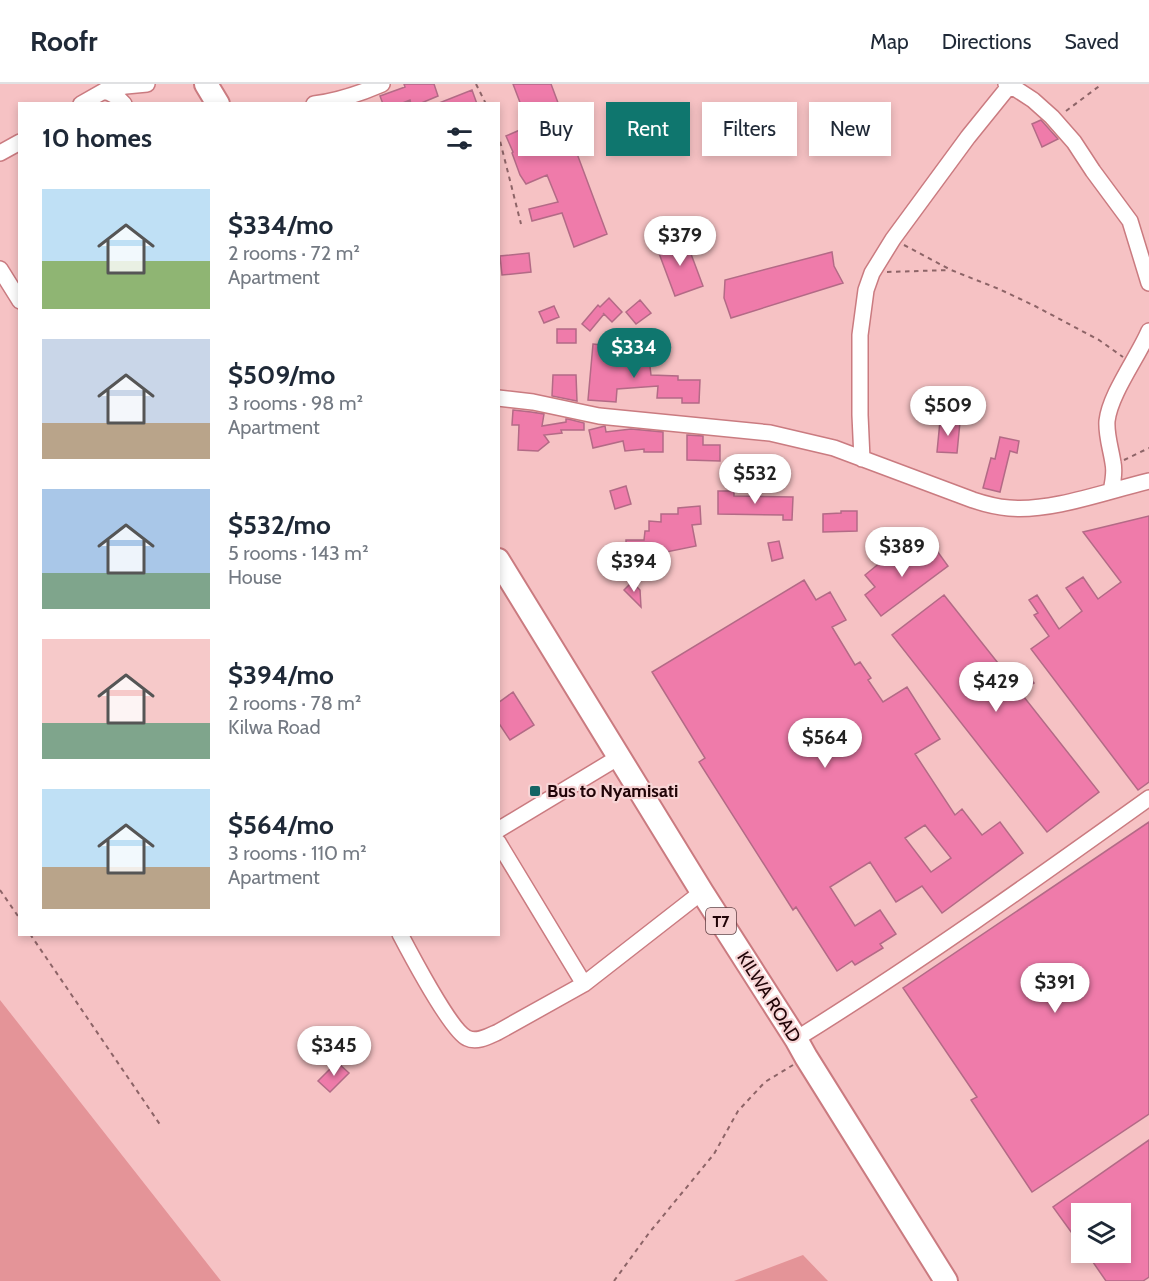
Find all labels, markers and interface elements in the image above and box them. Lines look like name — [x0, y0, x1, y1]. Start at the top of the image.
text: Roofr — [30, 24, 98, 58]
text: Map — [870, 29, 909, 54]
text: Directions — [942, 29, 1031, 54]
text: Saved — [1064, 29, 1119, 54]
chip: Buy — [518, 102, 594, 156]
chip: Rent — [606, 102, 690, 156]
chip: Filters — [702, 102, 797, 156]
chip: New — [809, 102, 891, 156]
text: 10 homes — [42, 122, 152, 154]
icon: filters — [443, 122, 476, 155]
text: $334/mo — [228, 209, 333, 241]
icon: home — [90, 213, 162, 285]
pin: $379 — [644, 216, 716, 267]
text: $379 — [658, 223, 702, 247]
text: 2 rooms · 72 m² — [228, 241, 360, 265]
text: Apartment — [228, 265, 320, 289]
pin: $334 — [598, 328, 670, 379]
text: $334 — [611, 335, 657, 359]
text: $509/mo — [228, 359, 335, 391]
icon: home — [90, 363, 162, 435]
pin: $509 — [912, 386, 984, 437]
text: 3 rooms · 98 m² — [228, 391, 363, 415]
text: $509 — [924, 393, 972, 417]
text: Apartment — [228, 415, 320, 439]
pin: $532 — [719, 454, 791, 505]
text: $532 — [733, 461, 777, 485]
text: $532/mo — [228, 509, 331, 541]
icon: home — [90, 513, 162, 585]
pin: $389 — [866, 527, 938, 578]
text: $389 — [879, 534, 925, 558]
text: 5 rooms · 143 m² — [228, 541, 369, 565]
pin: $394 — [598, 542, 670, 593]
text: $394 — [611, 549, 657, 573]
text: House — [228, 565, 282, 589]
text: $394/mo — [228, 659, 334, 691]
pin: $429 — [960, 662, 1032, 713]
icon: home — [90, 663, 162, 735]
text: $429 — [973, 669, 1019, 693]
text: 2 rooms · 78 m² — [228, 691, 361, 715]
text: Kilwa Road — [228, 715, 321, 739]
pin: $564 — [789, 718, 861, 769]
text: $564 — [802, 725, 848, 749]
place label: Bus to Nyamisati — [547, 780, 678, 802]
marker: Bus to Nyamisati — [528, 784, 542, 798]
text: $564/mo — [228, 809, 334, 841]
icon: home — [90, 813, 162, 885]
text: 3 rooms · 110 m² — [228, 841, 367, 865]
text: Apartment — [228, 865, 320, 889]
road number: T7 — [706, 908, 736, 934]
street label: KILWA ROAD — [732, 947, 806, 1047]
pin: $391 — [1019, 963, 1091, 1014]
text: $391 — [1035, 970, 1076, 994]
pin: $345 — [298, 1026, 370, 1077]
text: $345 — [311, 1033, 357, 1057]
map controls — [1071, 1203, 1131, 1263]
button: layers — [1071, 1203, 1131, 1263]

